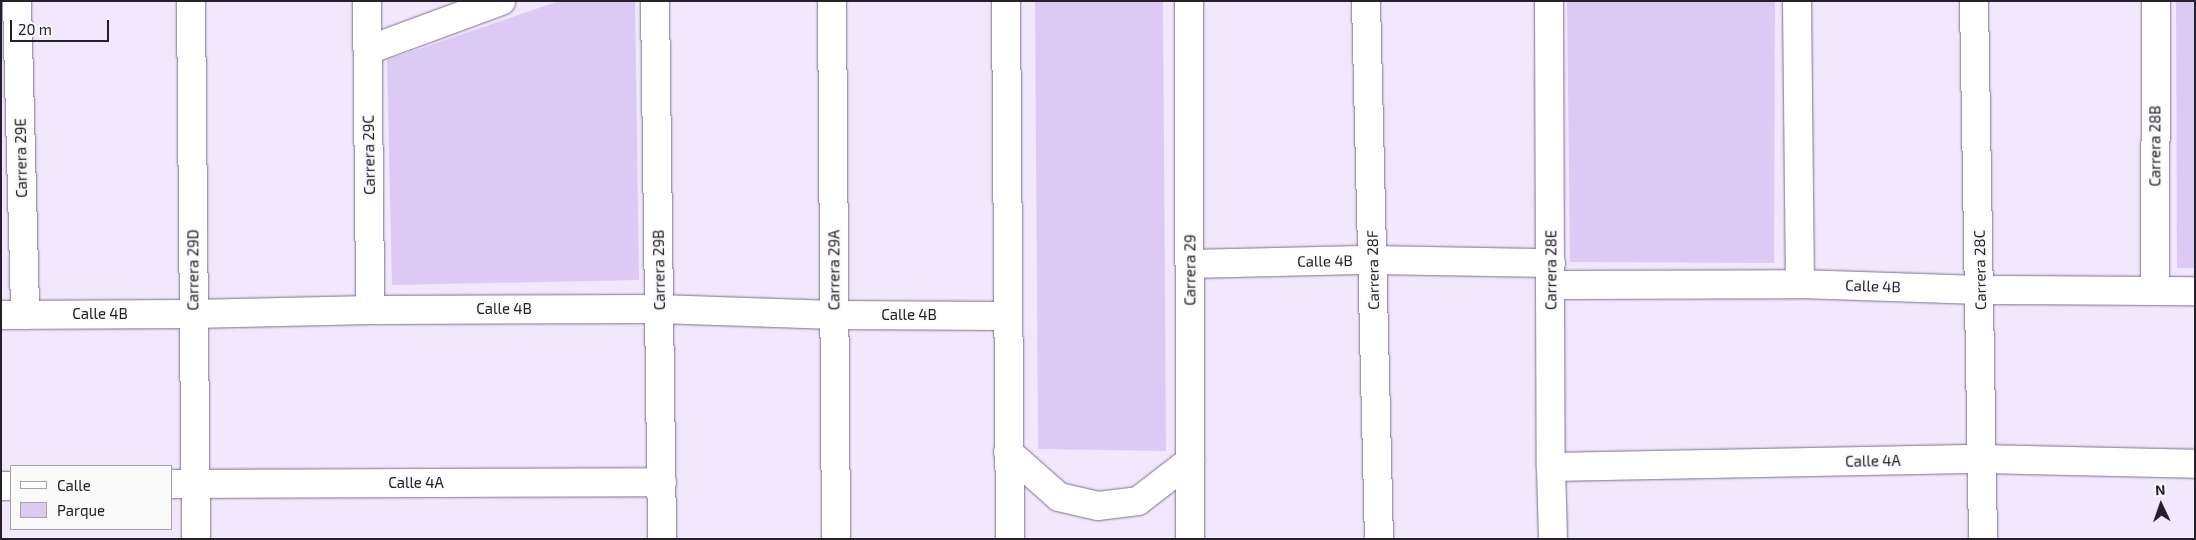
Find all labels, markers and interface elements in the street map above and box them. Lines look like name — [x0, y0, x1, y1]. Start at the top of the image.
scale bar — [12, 10, 111, 42]
text: 20 m — [18, 20, 52, 38]
street label: Carrera 28B — [2146, 105, 2164, 187]
street label: Carrera 29C — [359, 115, 379, 195]
street label: Carrera 29E — [11, 118, 31, 198]
street label: Carrera 29D — [184, 229, 202, 311]
street label: Carrera 29B — [649, 230, 669, 310]
street label: Carrera 29A — [825, 230, 843, 310]
street label: Carrera 28F — [1363, 230, 1383, 310]
street label: Carrera 28E — [1542, 230, 1560, 310]
street label: Carrera 28C — [1970, 230, 1990, 310]
street label: Carrera 29 — [1181, 234, 1199, 306]
street label: Calle 4B — [1297, 252, 1353, 270]
street label: Calle 4B — [1845, 276, 1901, 296]
street label: Calle 4B — [476, 300, 532, 318]
street label: Calle 4B — [72, 305, 128, 323]
street label: Calle 4B — [881, 306, 937, 324]
street label: Calle 4A — [1845, 452, 1901, 470]
legend — [10, 465, 172, 530]
street label: Calle 4A — [388, 474, 444, 492]
text: Calle — [57, 476, 91, 494]
north arrow — [2136, 480, 2186, 530]
text: N — [2155, 481, 2166, 498]
text: Parque — [57, 501, 105, 519]

